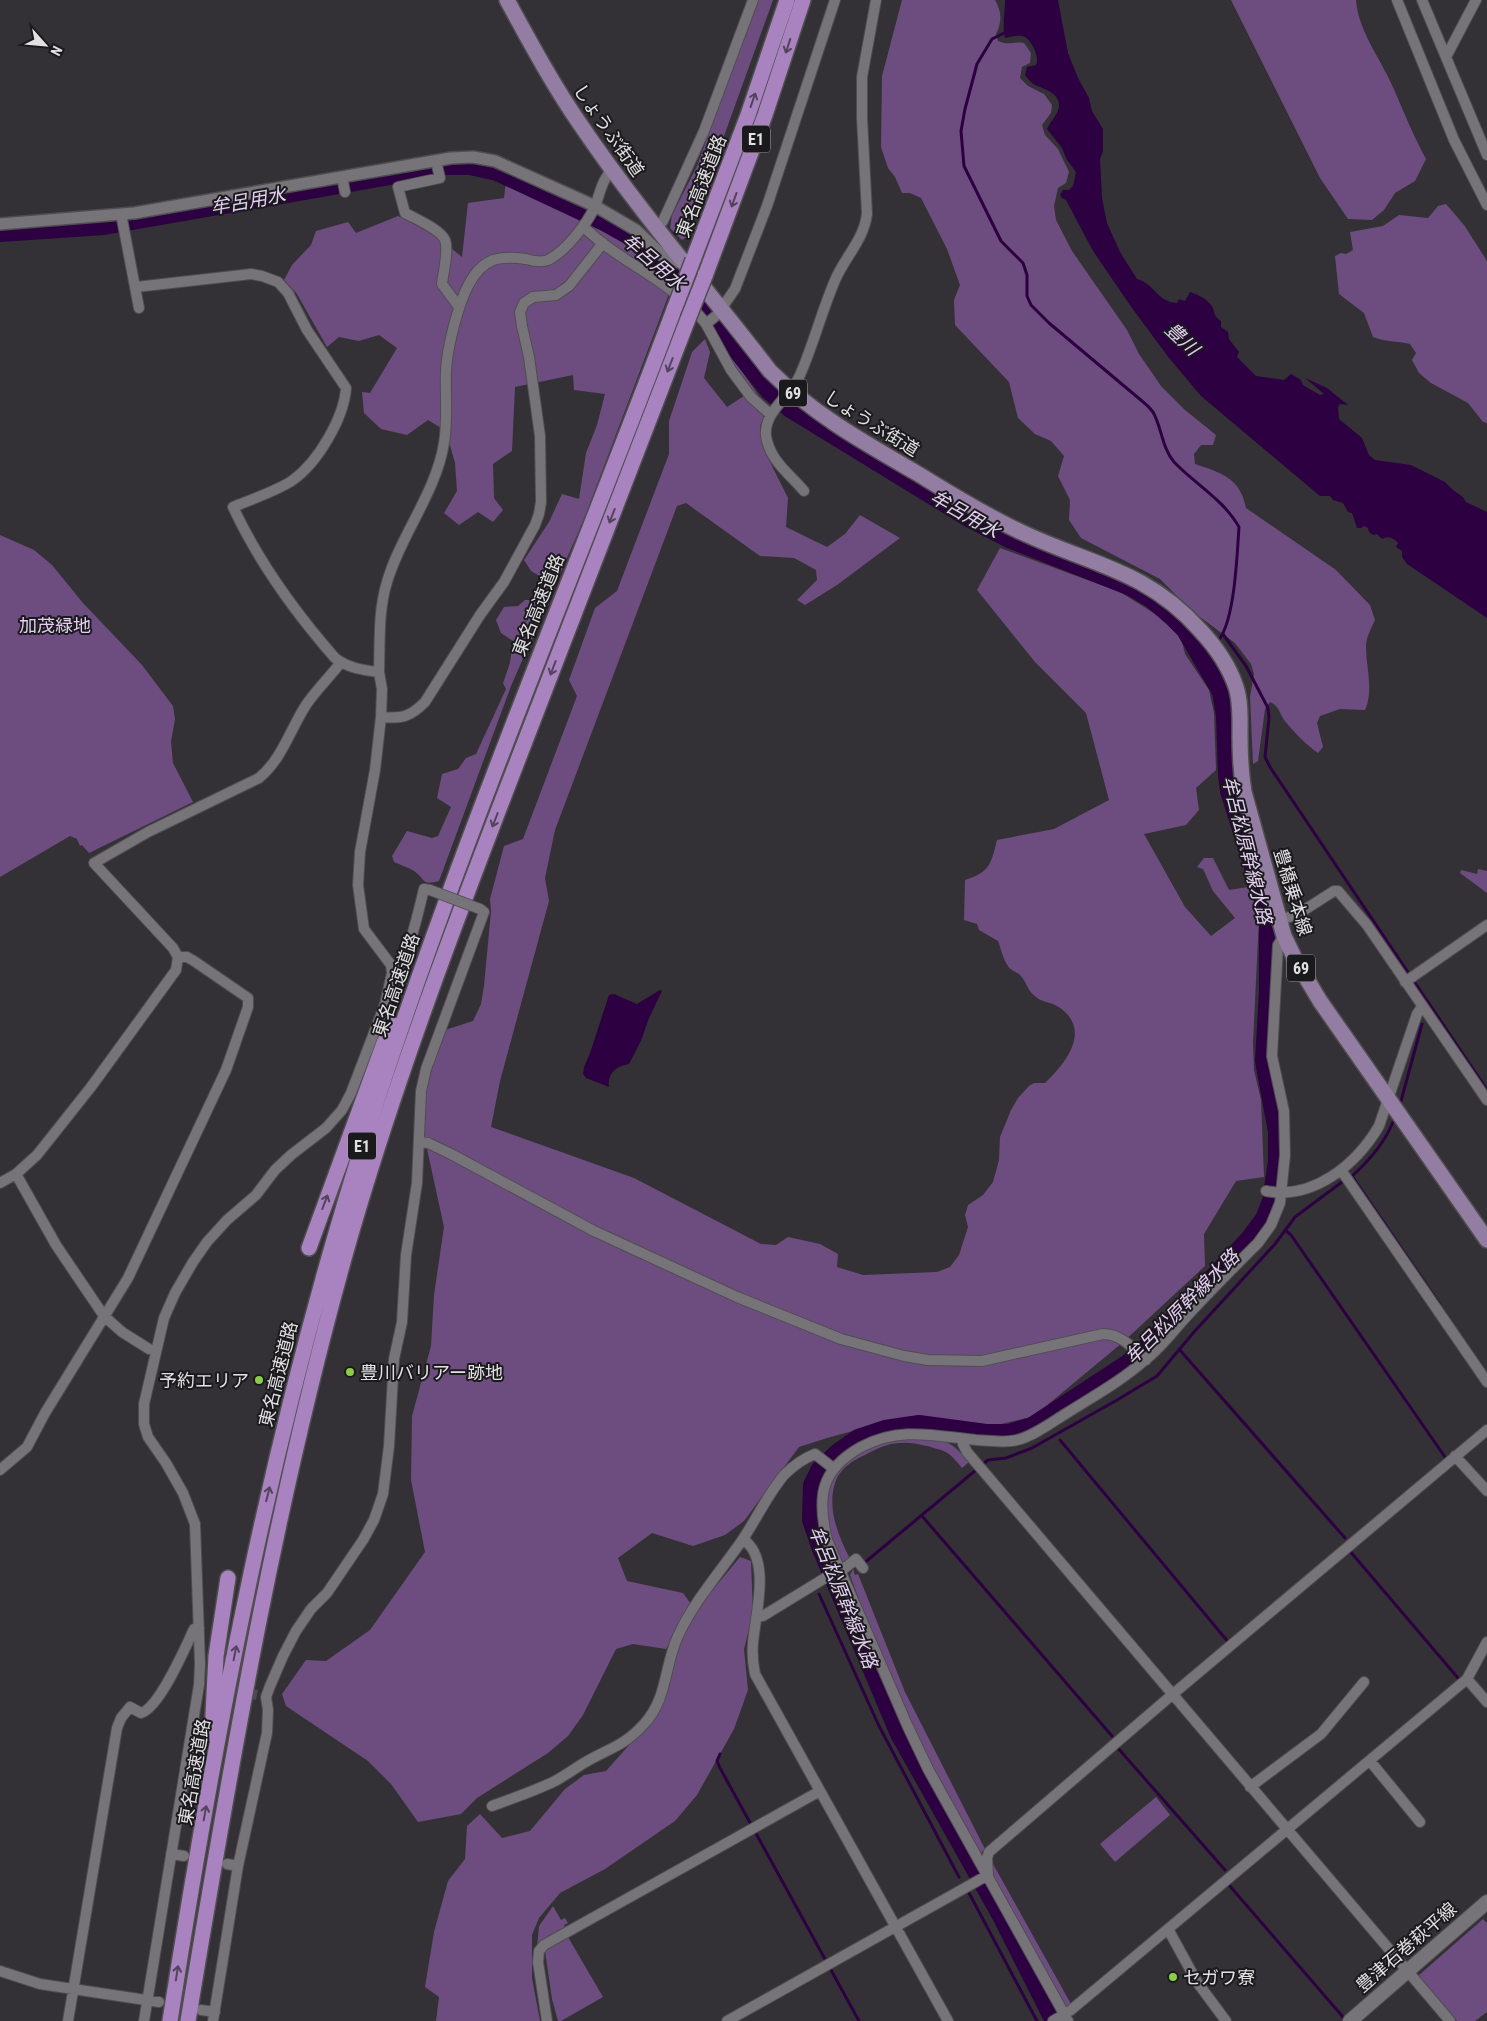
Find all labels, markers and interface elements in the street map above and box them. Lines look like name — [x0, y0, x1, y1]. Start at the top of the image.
north arrow — [20, 20, 70, 70]
one-way arrow — [783, 38, 792, 54]
text: N — [48, 43, 66, 58]
street label: しょうぶ街道 — [569, 80, 649, 180]
one-way arrow — [749, 92, 758, 108]
road number: E1 — [742, 126, 770, 152]
street label: 東名高速道路 — [672, 132, 730, 240]
water label: 牟呂用水 — [209, 183, 289, 219]
one-way arrow — [729, 191, 738, 207]
water label: 牟呂用水 — [618, 228, 692, 297]
water label: 豊川 — [1160, 318, 1205, 362]
one-way arrow — [665, 357, 674, 372]
road number: 69 — [779, 379, 807, 406]
street label: しょうぶ街道 — [821, 385, 923, 461]
water label: 牟呂用水 — [926, 485, 1005, 544]
one-way arrow — [606, 509, 615, 524]
street label: 東名高速道路 — [508, 551, 568, 659]
park label: 加茂緑地 — [19, 615, 91, 636]
one-way arrow — [548, 660, 557, 675]
water label: 牟呂松原幹線水路 — [1217, 773, 1277, 928]
one-way arrow — [490, 812, 499, 827]
street label: 豊橋乗本線 — [1270, 846, 1316, 938]
street label: 東名高速道路 — [368, 931, 424, 1039]
road number: 69 — [1287, 954, 1315, 981]
road number: E1 — [348, 1132, 376, 1160]
one-way arrow — [321, 1195, 330, 1210]
water label: 牟呂松原幹線水路 — [1120, 1244, 1245, 1369]
street label: 東名高速道路 — [255, 1319, 301, 1429]
place label: 豊川バリアー跡地 — [360, 1362, 503, 1383]
marker: 豊川バリアー跡地 — [344, 1366, 356, 1378]
place label: 予約エリア — [159, 1370, 249, 1391]
marker: 予約エリア — [253, 1374, 265, 1386]
one-way arrow — [264, 1486, 273, 1502]
water label: 牟呂松原幹線水路 — [804, 1522, 883, 1674]
one-way arrow — [231, 1645, 240, 1661]
street label: 東名高速道路 — [174, 1717, 214, 1827]
one-way arrow — [201, 1805, 211, 1821]
street label: 豊津石巻萩平線 — [1352, 1898, 1460, 1996]
one-way arrow — [173, 1965, 183, 1981]
place label: セガワ寮 — [1183, 1967, 1255, 1988]
marker: セガワ寮 — [1167, 1971, 1179, 1983]

